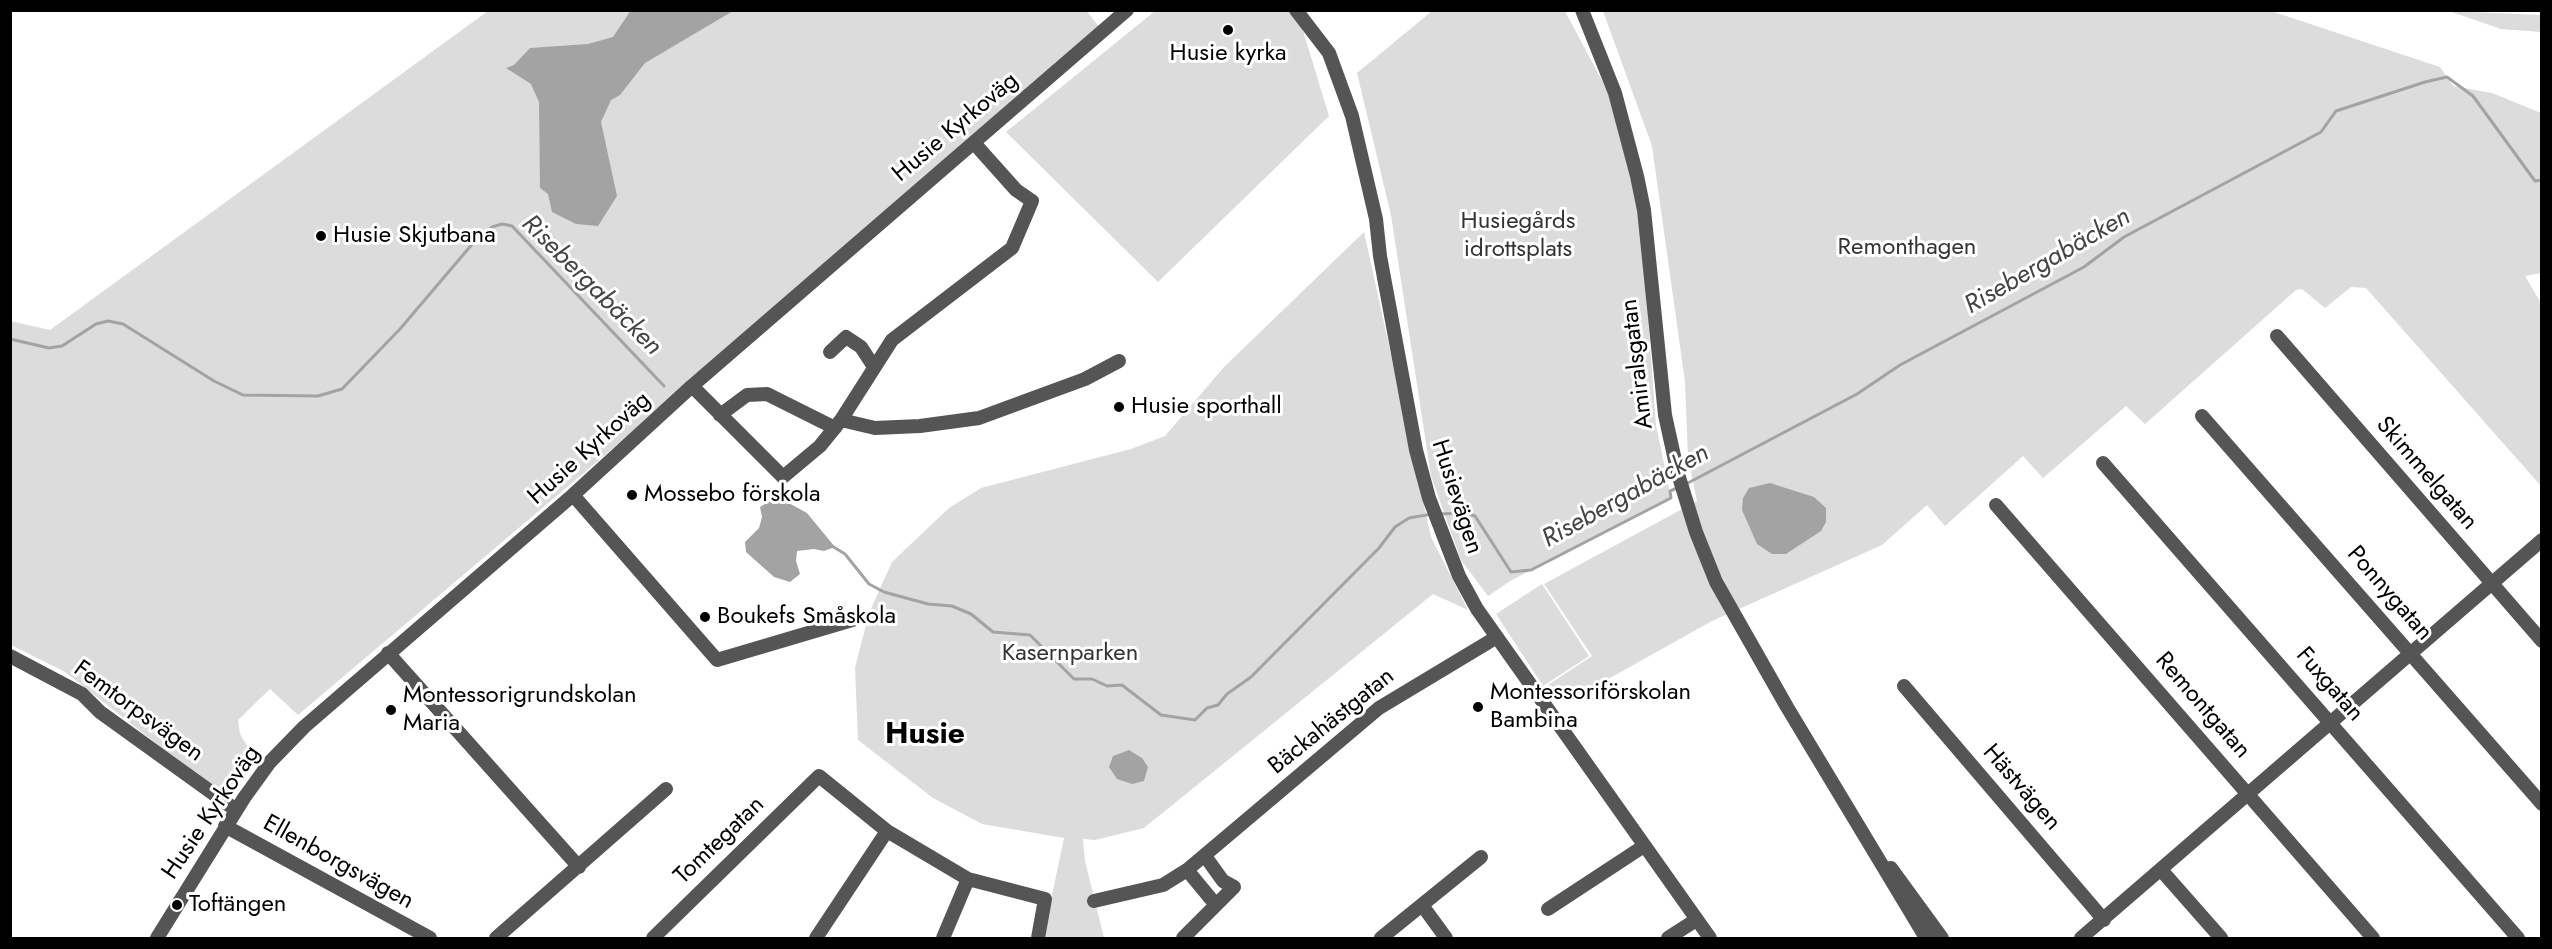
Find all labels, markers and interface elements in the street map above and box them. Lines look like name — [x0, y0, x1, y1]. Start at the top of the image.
marker: Husie kyrka — [1221, 23, 1235, 37]
place label: Husie kyrka — [1169, 40, 1287, 68]
street label: Husie Kyrkoväg — [887, 67, 1025, 189]
water label: Risebergabäcken — [1960, 202, 2136, 322]
park label: Husiegårds idrottsplats — [1461, 208, 1575, 264]
water label: Risebergabäcken — [514, 209, 668, 363]
place label: Husie Skjutbana — [333, 222, 496, 250]
marker: Husie Skjutbana — [314, 229, 328, 243]
park label: Remonthagen — [1838, 234, 1976, 262]
street label: Amiralsgatan — [1616, 297, 1660, 431]
street label: Husie Kyrkoväg — [523, 386, 657, 512]
place label: Husie sporthall — [1131, 393, 1282, 421]
marker: Husie sporthall — [1112, 400, 1126, 414]
street label: Skimmelgatan — [2369, 412, 2483, 536]
street label: Husievägen — [1424, 436, 1488, 558]
water label: Risebergabäcken — [1537, 438, 1715, 556]
place label: Mossebo förskola — [644, 481, 820, 509]
marker: Mossebo förskola — [625, 488, 639, 502]
street label: Ponnygatan — [2340, 541, 2438, 647]
place label: Boukefs Småskola — [717, 603, 896, 631]
marker: Boukefs Småskola — [698, 610, 712, 624]
park label: Kasernparken — [1002, 640, 1138, 668]
street label: Fuxgatan — [2289, 642, 2369, 728]
street label: Remontgatan — [2148, 647, 2256, 765]
street label: Femtorpsvägen — [67, 655, 209, 769]
street label: Bäckahästgatan — [1263, 663, 1401, 781]
place label: Montessoriförskolan Bambina — [1490, 679, 1691, 735]
place label: Montessorigrundskolan Maria — [403, 682, 637, 738]
marker: Montessoriförskolan Bambina — [1471, 700, 1485, 714]
marker: Montessorigrundskolan Maria — [384, 703, 398, 717]
district label: Husie — [885, 718, 965, 754]
street label: Hästvägen — [1976, 739, 2066, 837]
street label: Husie Kyrkoväg — [157, 741, 267, 885]
street label: Tomtegatan — [669, 791, 771, 891]
street label: Ellenborgsvägen — [258, 810, 418, 916]
place label: Toftängen — [189, 891, 286, 919]
marker: Toftängen — [170, 898, 184, 912]

